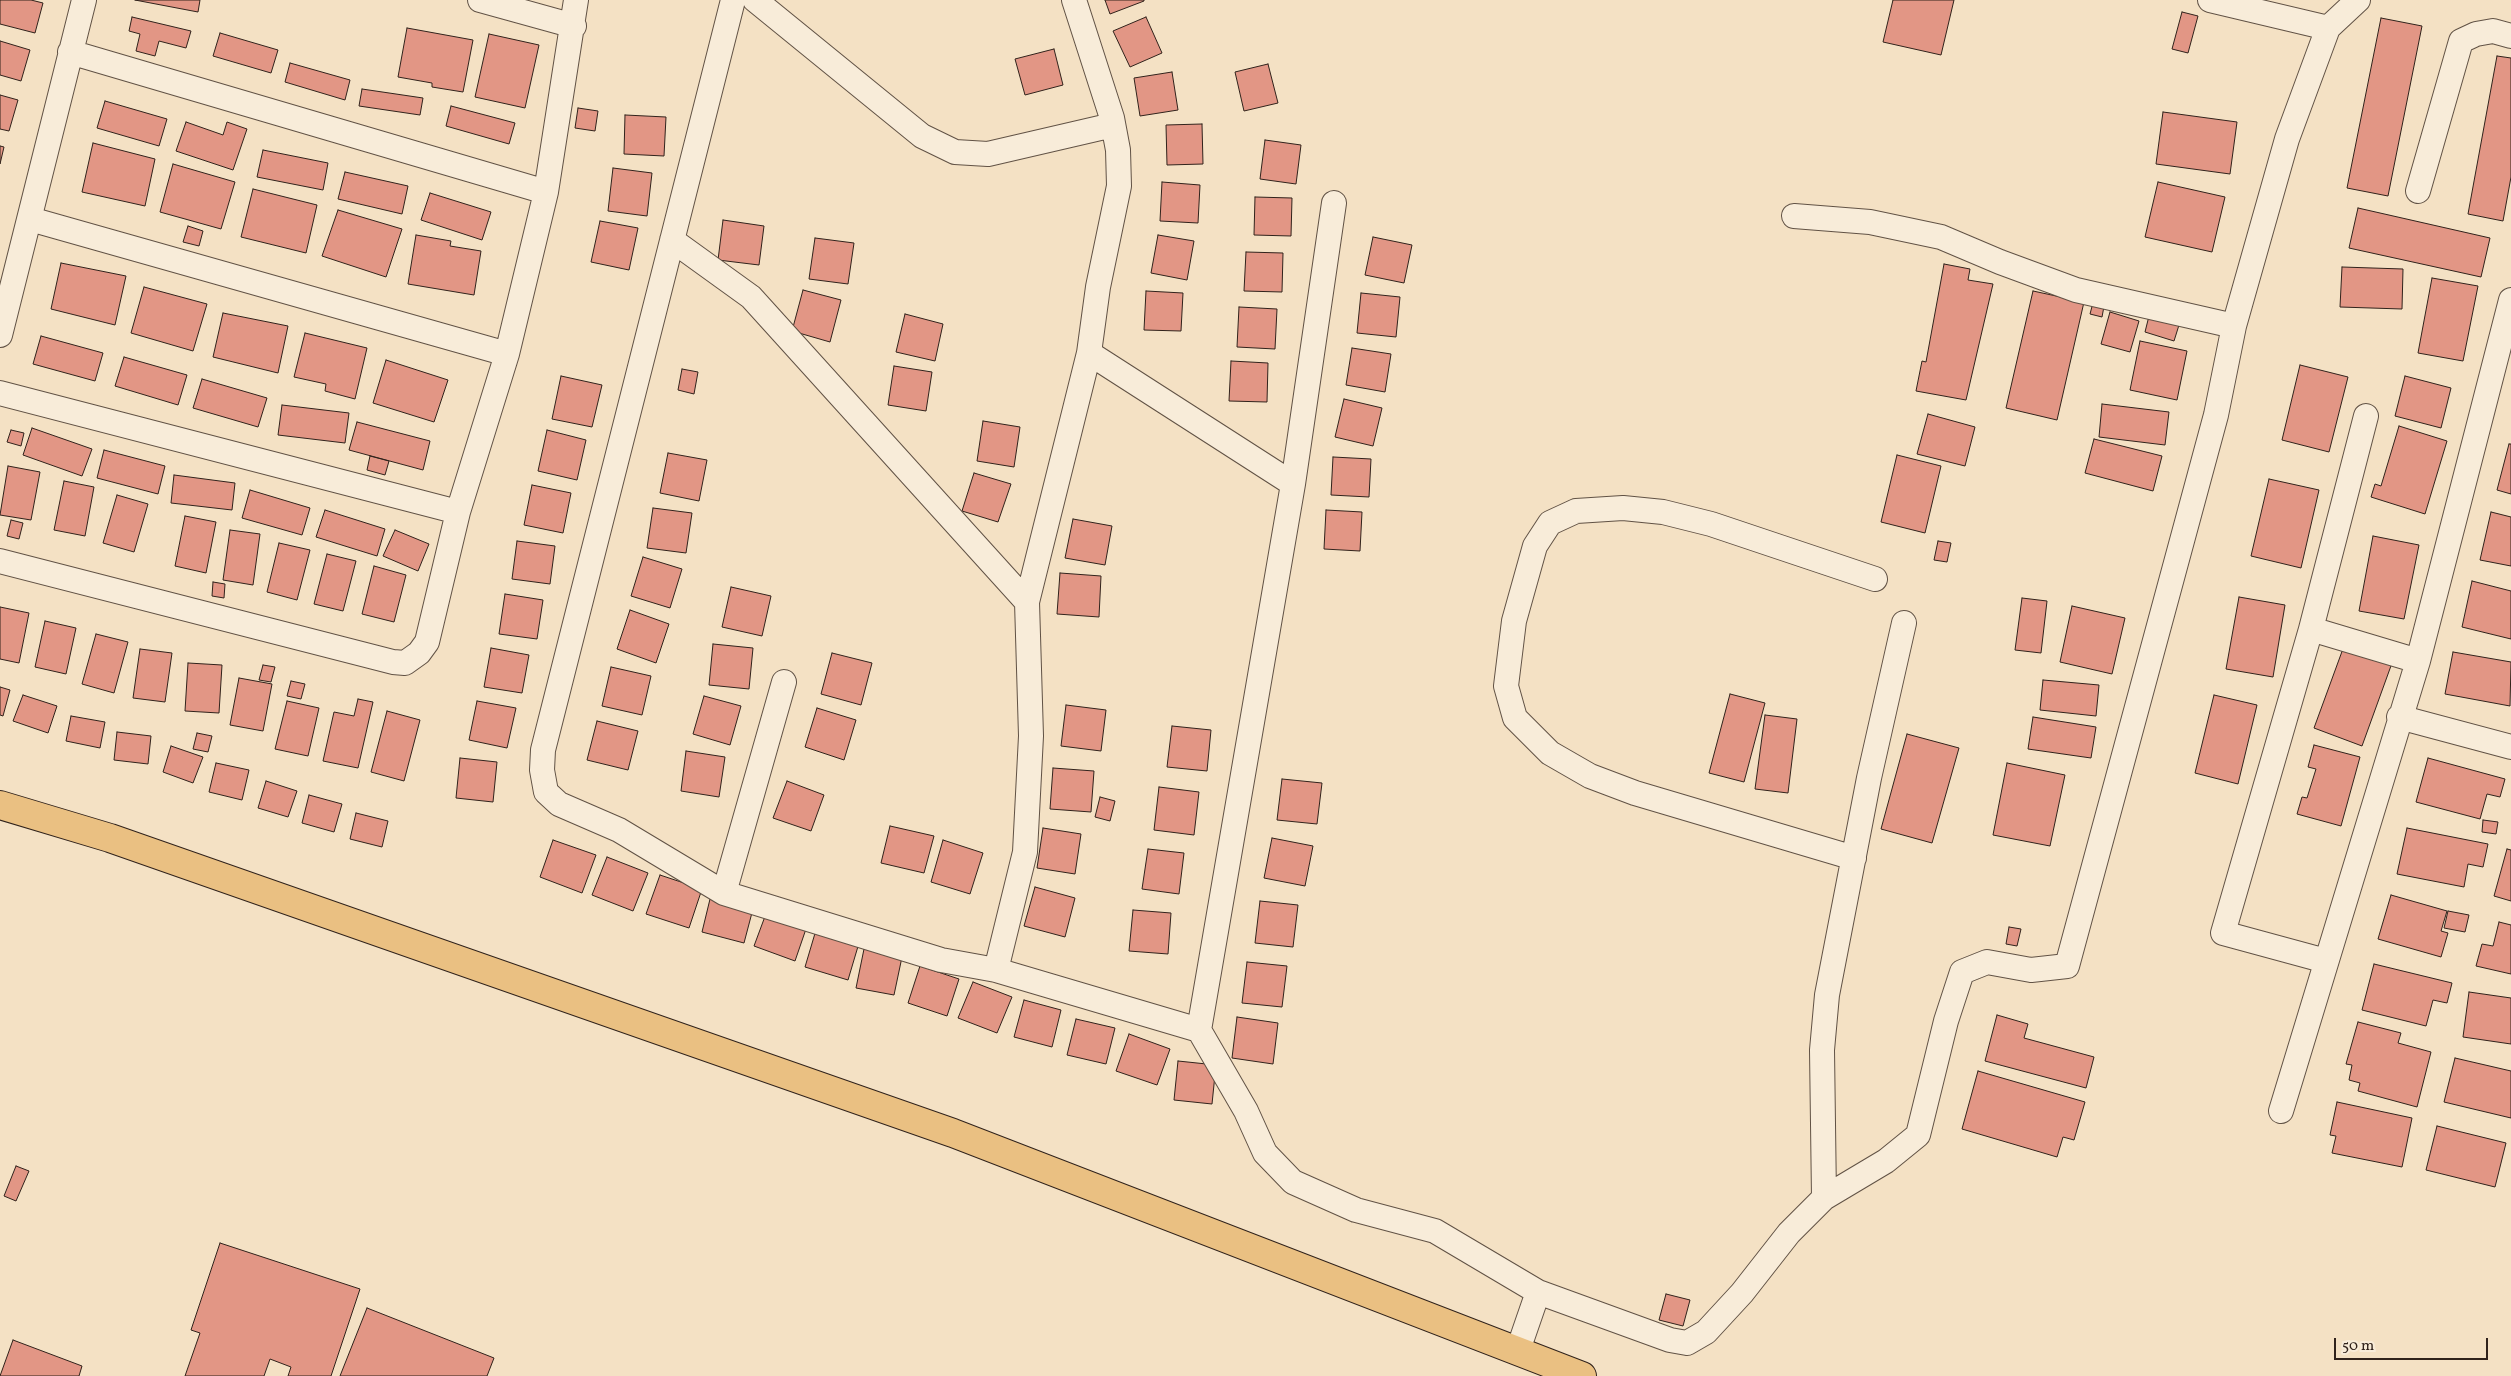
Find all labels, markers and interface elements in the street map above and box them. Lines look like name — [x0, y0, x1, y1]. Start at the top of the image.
scale bar — [2336, 1328, 2490, 1360]
text: 50 m — [2342, 1336, 2374, 1357]

